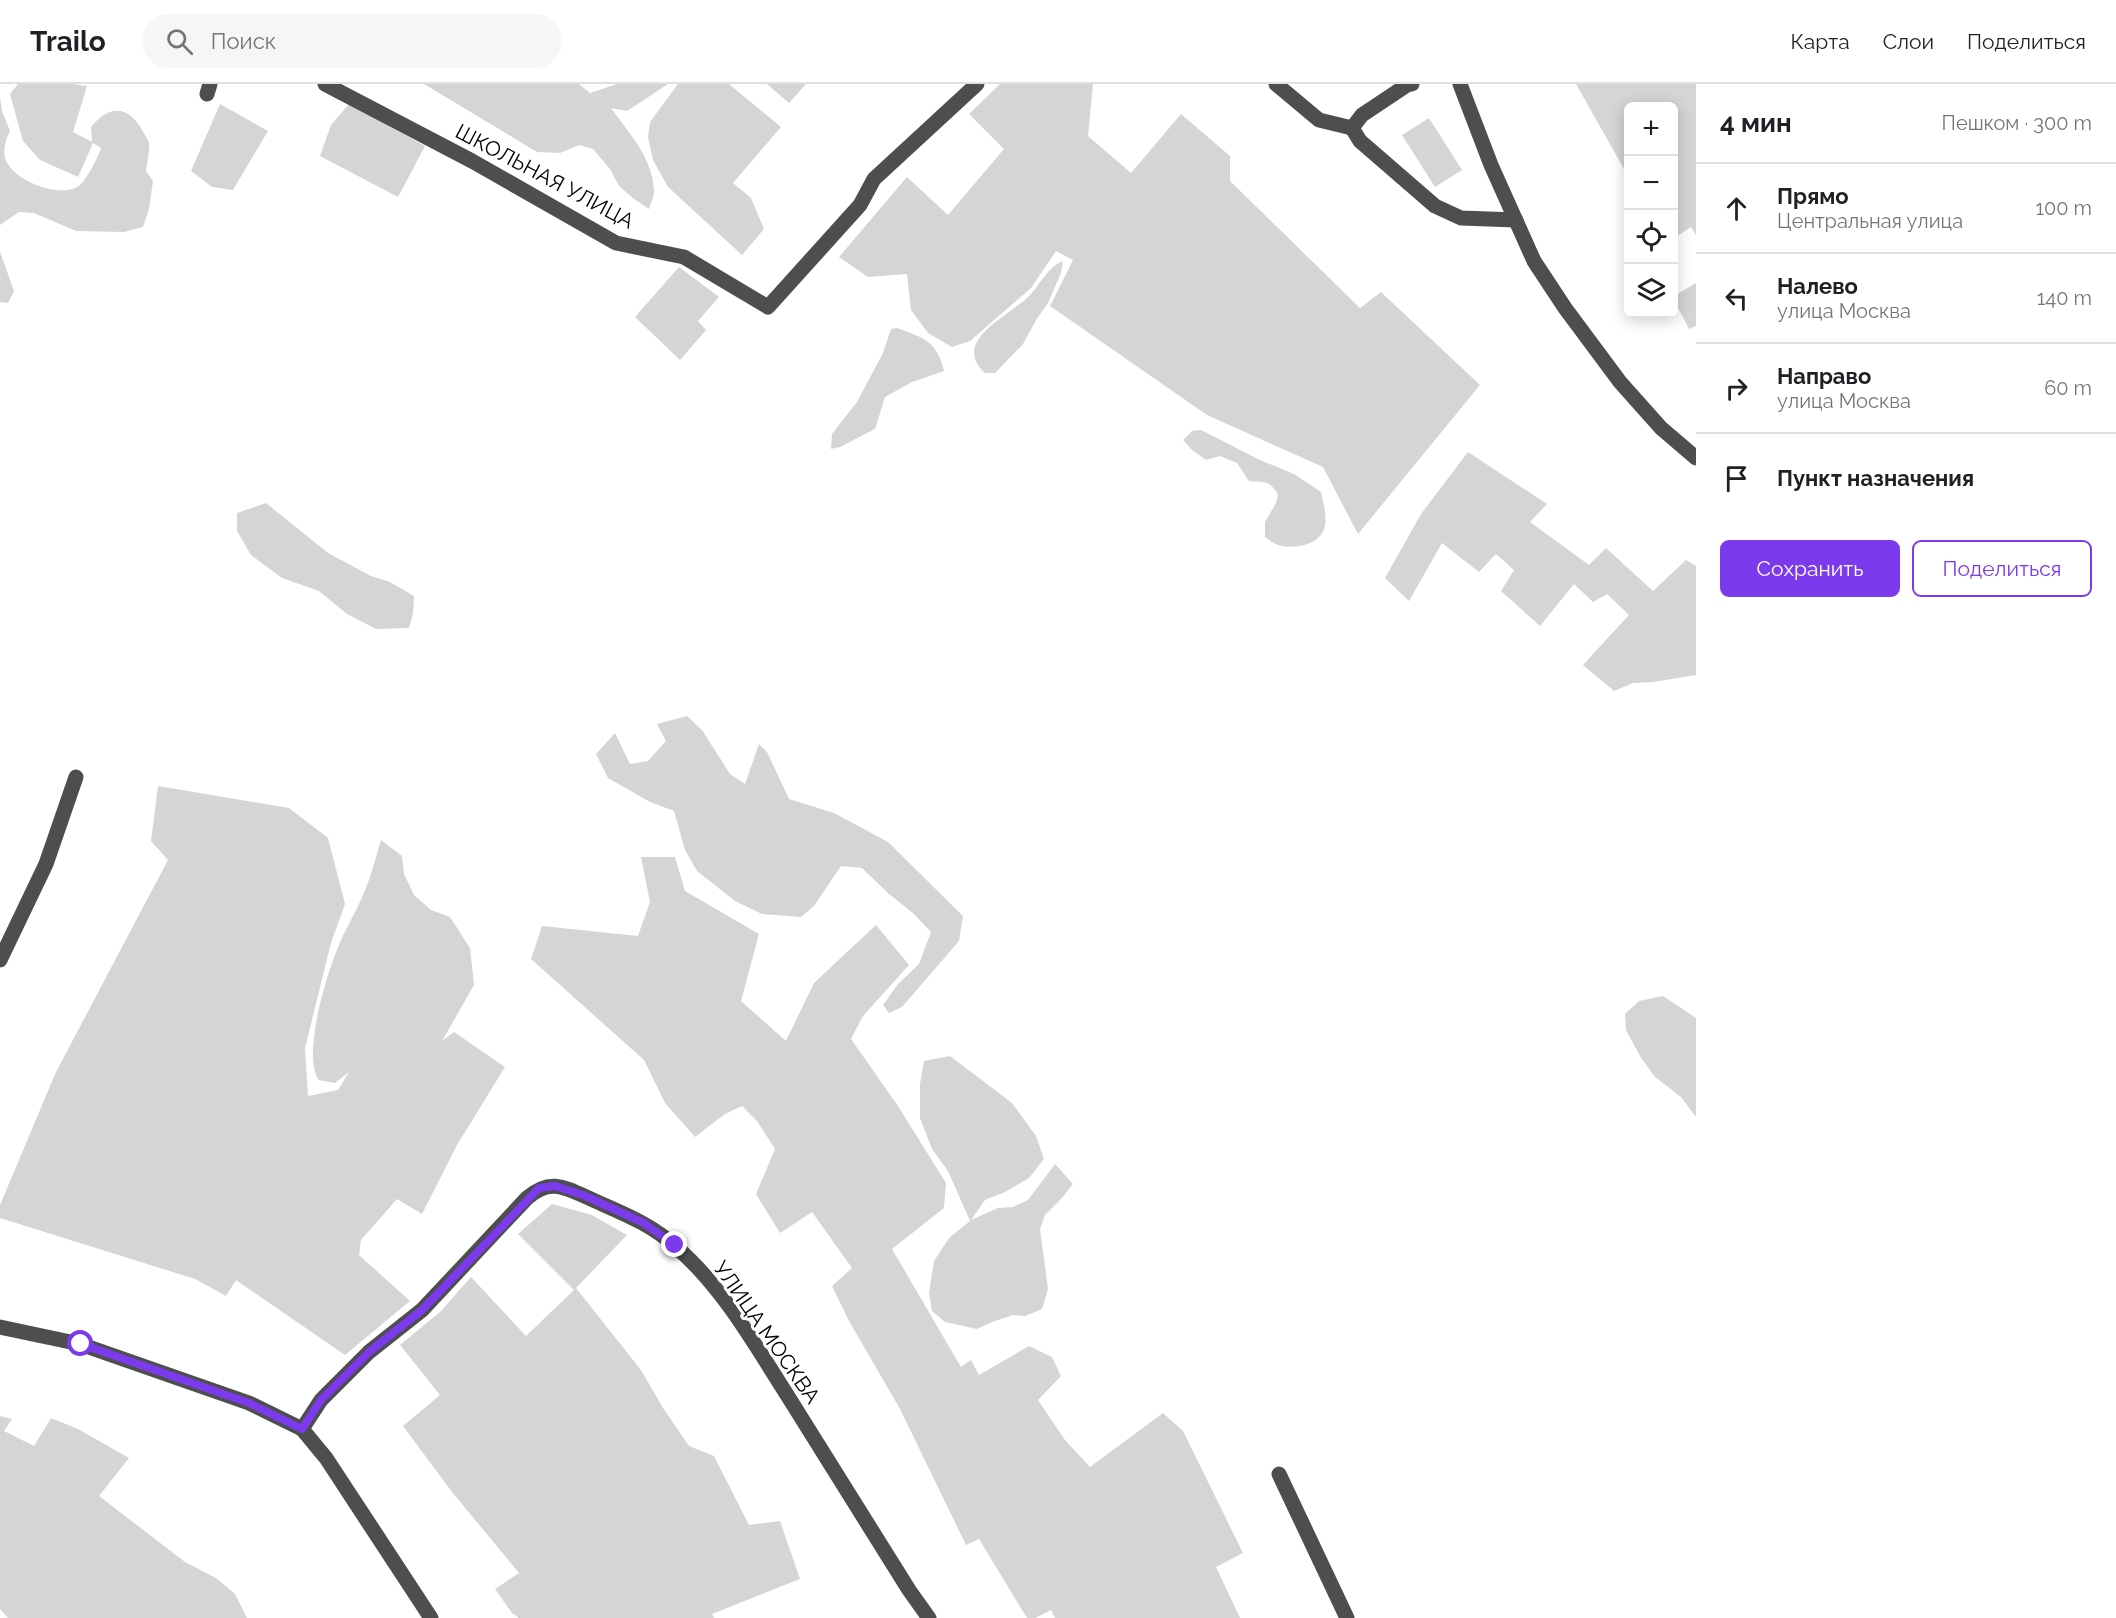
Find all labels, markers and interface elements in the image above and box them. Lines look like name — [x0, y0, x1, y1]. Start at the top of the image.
search box — [142, 14, 562, 68]
text: Trailo — [30, 25, 106, 58]
icon: search — [163, 25, 196, 58]
text: Поиск — [211, 28, 276, 54]
text: Карта — [1791, 29, 1850, 54]
text: Слои — [1883, 29, 1934, 54]
text: Поделиться — [1967, 29, 2086, 54]
map controls — [1624, 102, 1678, 318]
button: + — [1624, 102, 1678, 156]
text: 4 мин — [1720, 108, 1792, 138]
text: Пешком · 300 m — [1942, 111, 2092, 135]
street label: ШКОЛЬНАЯ УЛИЦА — [452, 118, 638, 234]
button: − — [1624, 156, 1678, 210]
text: Прямо — [1777, 183, 1849, 209]
icon: ahead — [1720, 192, 1753, 225]
text: 100 m — [2035, 196, 2092, 220]
text: Центральная улица — [1777, 209, 1963, 233]
button: locate — [1624, 210, 1678, 264]
button: layers — [1624, 264, 1678, 318]
text: Налево — [1777, 273, 1858, 299]
icon: left — [1720, 282, 1753, 315]
text: 140 m — [2037, 286, 2092, 310]
text: улица Москва — [1777, 299, 1911, 323]
text: Направо — [1777, 363, 1871, 389]
icon: right — [1720, 372, 1753, 405]
text: 60 m — [2044, 376, 2092, 400]
text: улица Москва — [1777, 389, 1911, 413]
icon: arrive — [1720, 462, 1753, 495]
text: Пункт назначения — [1777, 465, 1974, 491]
button: Сохранить — [1720, 540, 1900, 597]
button: Поделиться — [1912, 540, 2092, 597]
route end — [661, 1231, 687, 1257]
street label: УЛИЦА МОСКВА — [709, 1256, 825, 1408]
route start — [67, 1330, 93, 1356]

